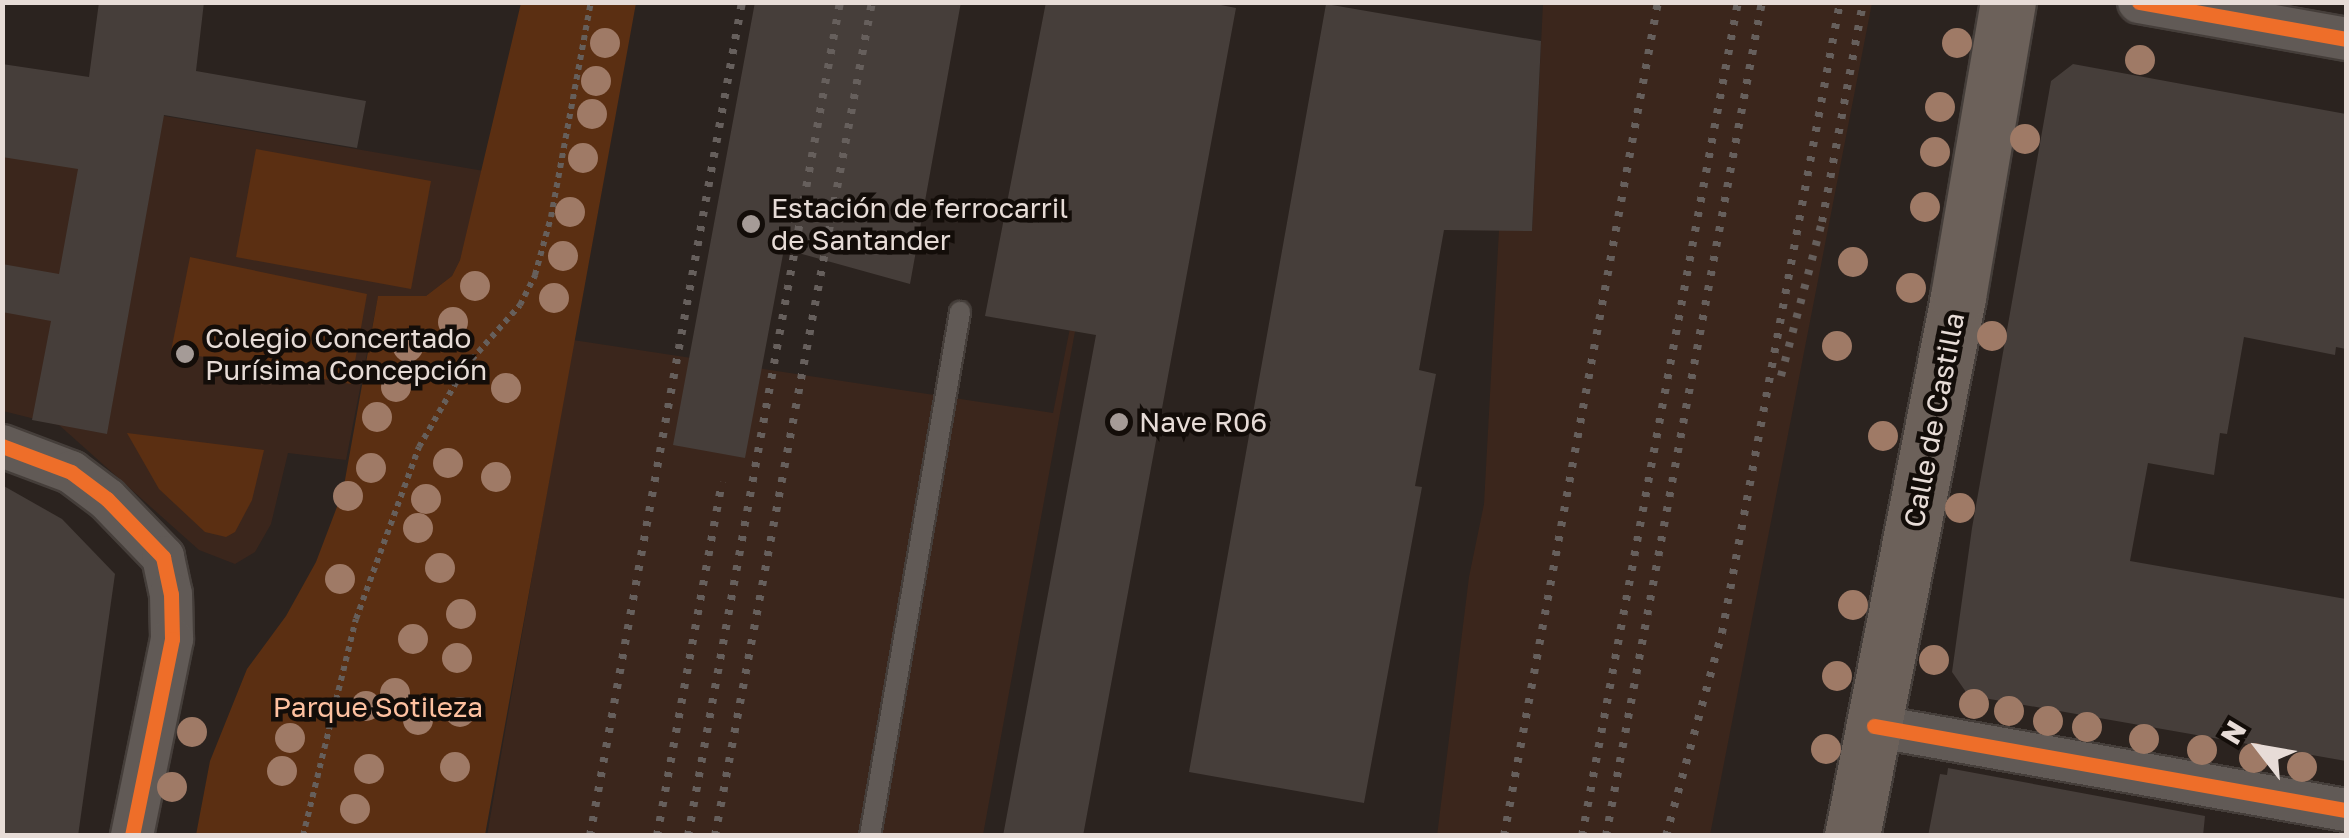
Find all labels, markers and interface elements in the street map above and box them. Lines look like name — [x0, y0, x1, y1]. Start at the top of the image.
place label: Estación de ferrocarril de Santander — [771, 191, 1068, 257]
marker: Estación de ferrocarril de Santander — [740, 213, 762, 235]
street label: Calle de Castilla — [1897, 310, 1971, 530]
place label: Colegio Concertado Purísima Concepción — [205, 321, 487, 387]
marker: Colegio Concertado Purísima Concepción — [174, 343, 196, 365]
place label: Nave R06 — [1139, 405, 1267, 439]
marker: Nave R06 — [1108, 411, 1130, 433]
park label: Parque Sotileza — [273, 690, 483, 724]
north arrow — [2209, 698, 2309, 798]
text: N — [2213, 715, 2252, 750]

